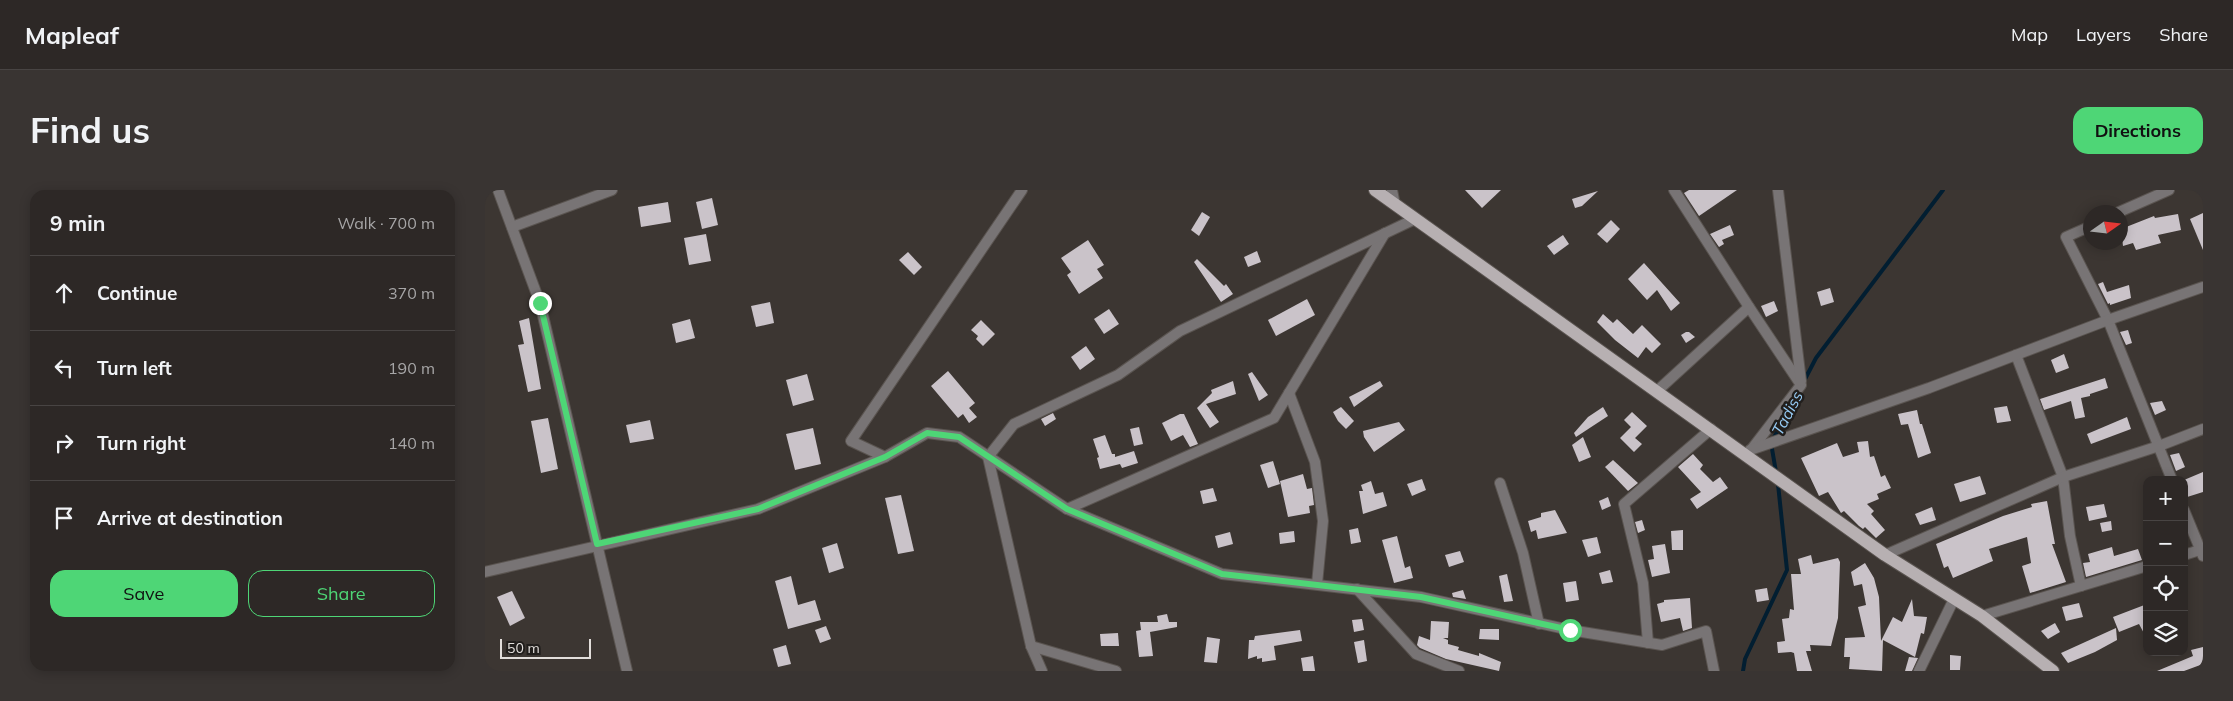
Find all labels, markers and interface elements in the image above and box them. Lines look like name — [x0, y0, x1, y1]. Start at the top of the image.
text: Mapleaf — [25, 20, 119, 50]
text: Map — [2011, 23, 2048, 46]
text: Layers — [2076, 23, 2131, 46]
text: Share — [2159, 23, 2208, 46]
button: Directions — [2073, 107, 2203, 154]
text: Find us — [30, 108, 150, 152]
north arrow — [2083, 205, 2128, 250]
text: 9 min — [50, 210, 105, 236]
text: Walk · 700 m — [337, 213, 435, 233]
icon: ahead — [50, 279, 78, 307]
text: Continue — [97, 281, 177, 305]
text: 370 m — [388, 283, 435, 303]
route end — [529, 292, 552, 315]
icon: left — [50, 354, 78, 382]
text: Turn left — [97, 356, 172, 380]
text: 190 m — [388, 358, 435, 378]
water label: Tadiss — [1767, 387, 1807, 439]
icon: right — [50, 429, 78, 457]
text: Turn right — [97, 431, 186, 455]
text: 140 m — [388, 433, 435, 453]
map controls — [2143, 476, 2188, 656]
button: + — [2143, 476, 2188, 521]
icon: arrive — [50, 504, 78, 532]
text: Arrive at destination — [97, 506, 283, 530]
button: − — [2143, 521, 2188, 566]
button: locate — [2143, 566, 2188, 611]
button: Save — [50, 570, 238, 617]
button: Share — [248, 570, 435, 617]
button: layers — [2143, 611, 2188, 656]
route start — [1559, 619, 1582, 642]
scale bar — [500, 636, 591, 659]
text: 50 m — [507, 639, 540, 657]

